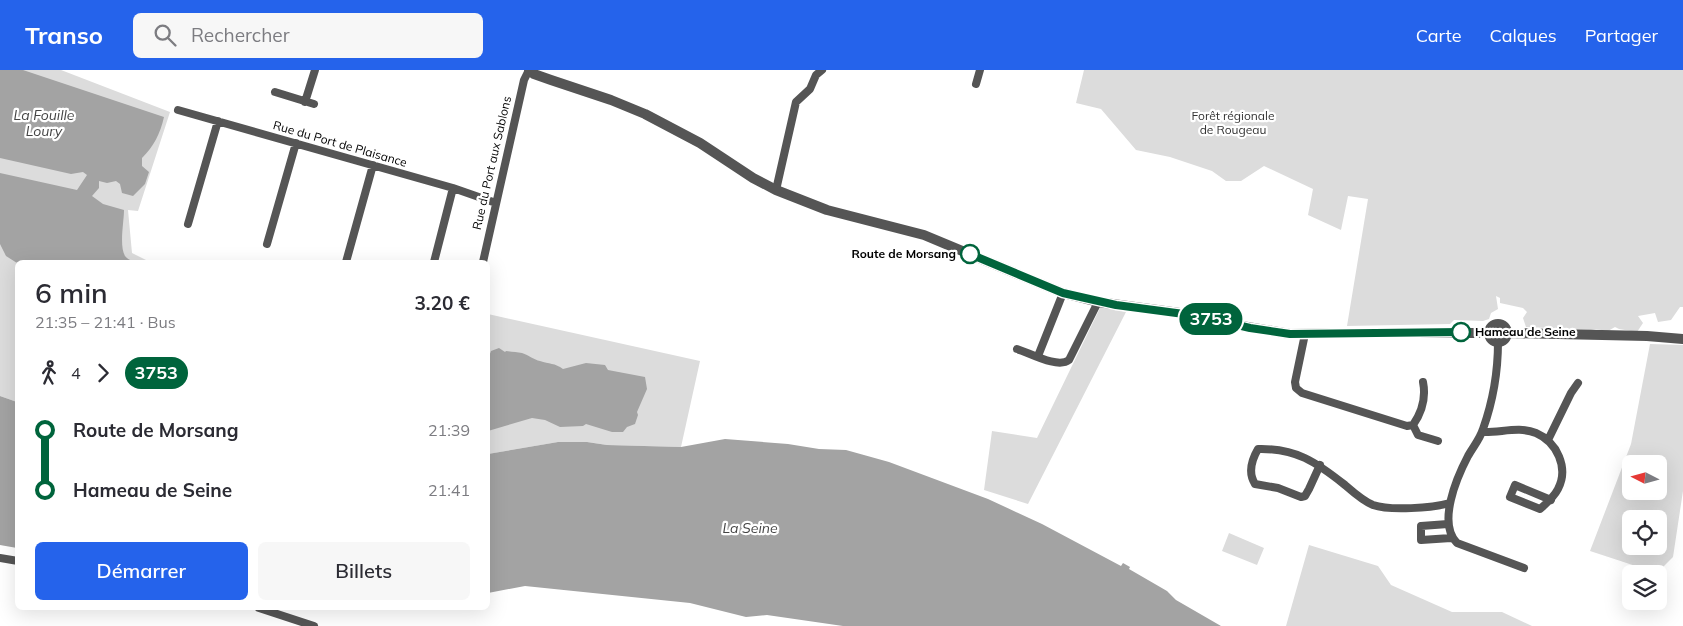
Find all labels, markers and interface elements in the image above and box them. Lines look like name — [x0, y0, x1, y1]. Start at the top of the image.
search box — [133, 13, 483, 58]
text: Transo — [25, 20, 103, 50]
icon: search — [151, 21, 179, 49]
text: Rechercher — [191, 23, 290, 47]
text: Carte — [1416, 24, 1462, 47]
text: Calques — [1490, 24, 1557, 47]
text: Partager — [1585, 24, 1658, 47]
street label: Rue du Port aux Sablons — [469, 95, 514, 231]
water label: La Fouille Loury — [14, 106, 75, 140]
park label: Forêt régionale de Rougeau — [1192, 108, 1274, 137]
street label: Rue du Port de Plaisance — [271, 117, 409, 170]
marker: Route de Morsang — [960, 244, 980, 264]
place label: Route de Morsang — [851, 246, 956, 261]
text: 6 min — [35, 275, 108, 310]
text: 3.20 € — [414, 291, 470, 315]
line badge: 3753 — [1176, 303, 1246, 335]
text: 3753 — [1189, 307, 1233, 330]
text: 21:35 – 21:41 · Bus — [35, 312, 176, 332]
marker: Hameau de Seine — [1451, 322, 1471, 342]
place label: Hameau de Seine — [1475, 324, 1576, 339]
icon: walk — [35, 359, 63, 387]
icon: forward — [89, 359, 117, 387]
text: 3753 — [135, 361, 178, 384]
text: 4 — [71, 363, 81, 383]
text: Route de Morsang — [73, 418, 239, 442]
text: 21:39 — [428, 420, 470, 440]
north arrow — [1622, 455, 1668, 500]
map controls — [1622, 455, 1667, 610]
text: Hameau de Seine — [73, 478, 232, 502]
text: 21:41 — [428, 480, 470, 500]
button: locate — [1622, 510, 1667, 555]
water label: La Seine — [722, 519, 778, 537]
button: Démarrer — [35, 542, 248, 600]
button: Billets — [258, 542, 470, 600]
button: layers — [1622, 565, 1667, 610]

